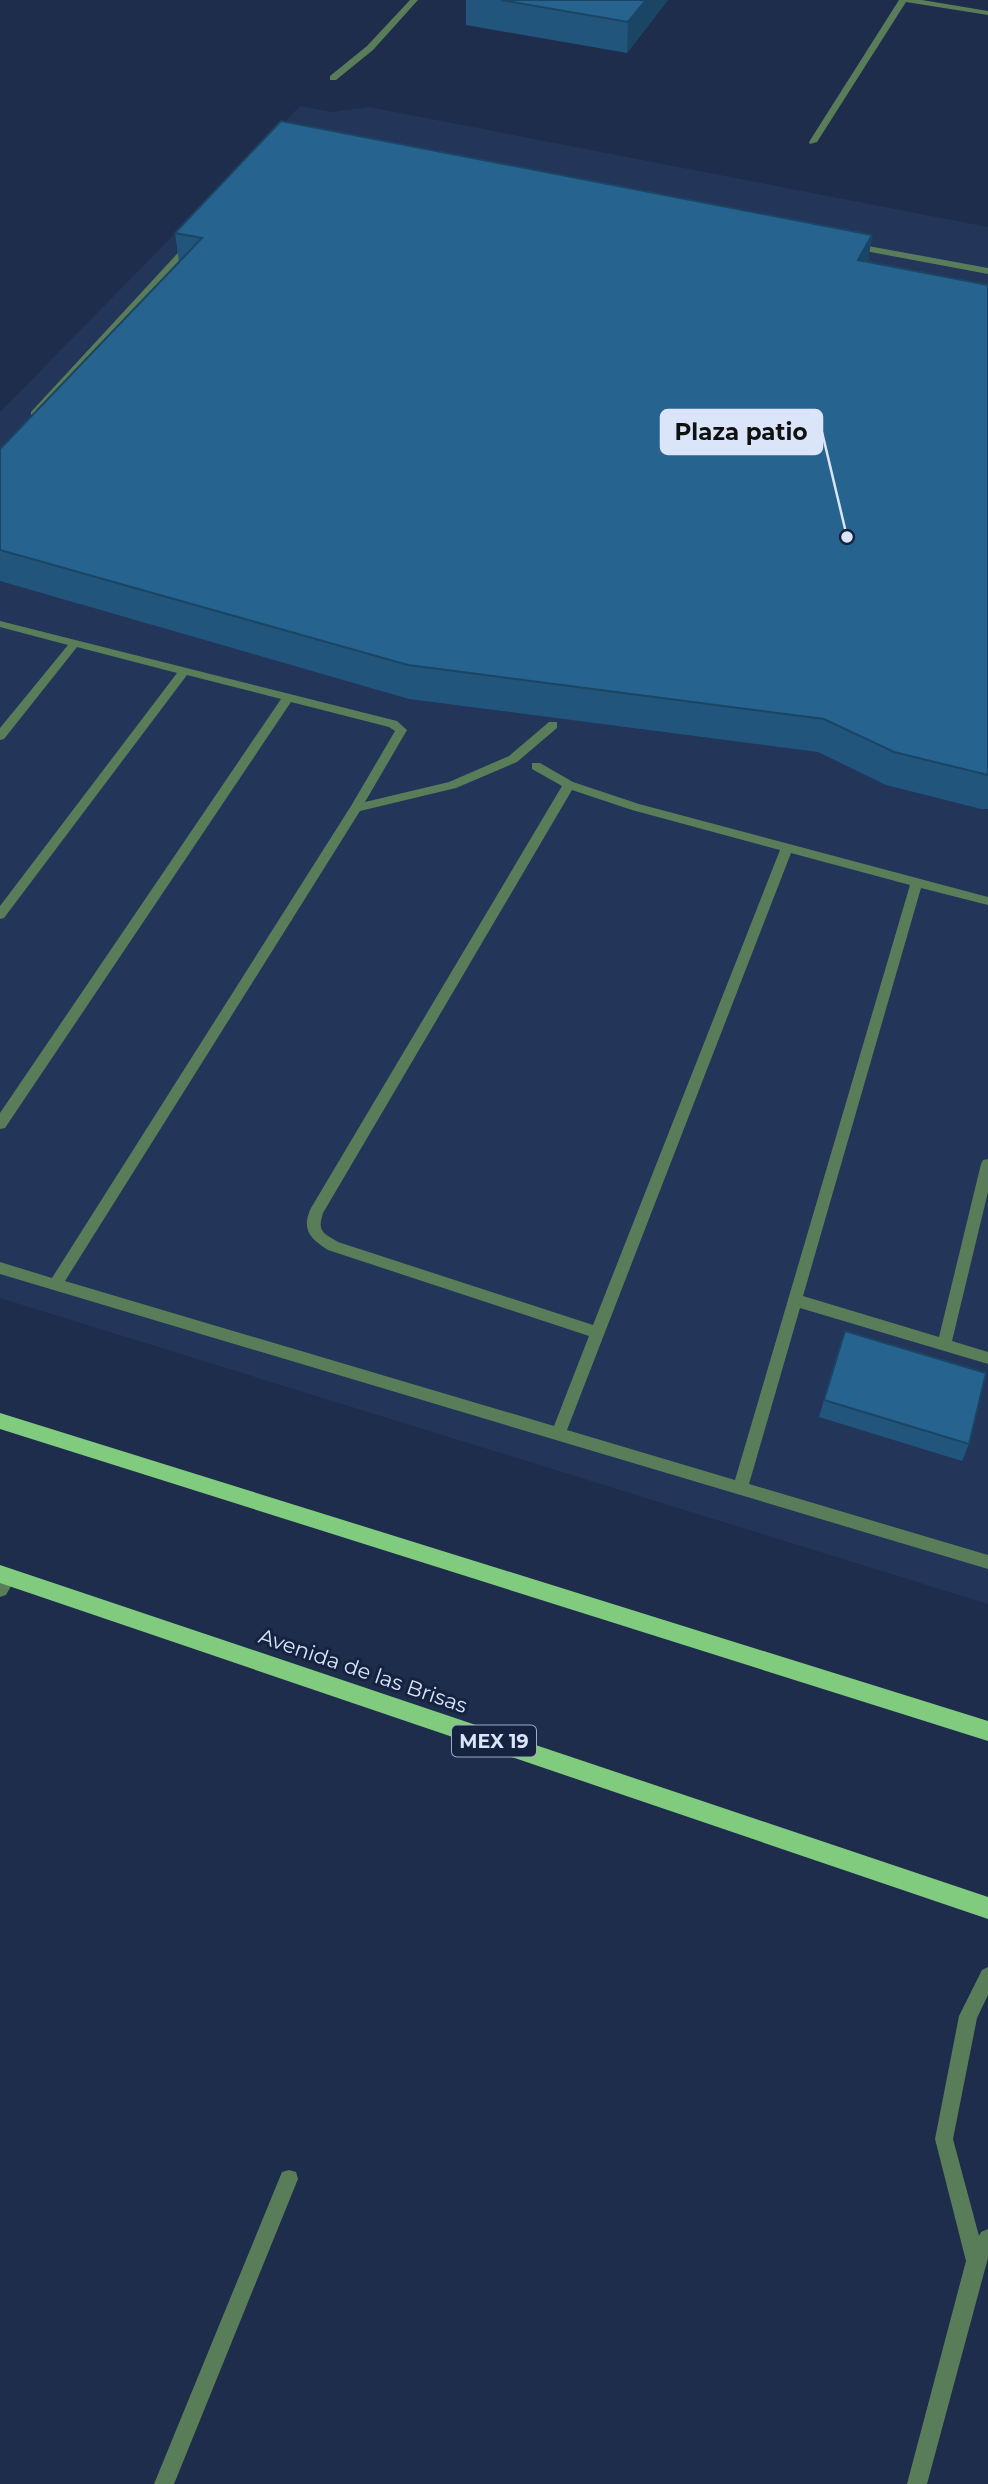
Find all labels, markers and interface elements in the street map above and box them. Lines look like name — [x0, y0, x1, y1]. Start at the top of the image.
callout: Plaza patio — [661, 410, 822, 454]
text: Plaza patio — [675, 418, 807, 446]
street label: Avenida de las Brisas — [256, 1623, 471, 1718]
road number: MEX 19 — [452, 1726, 536, 1756]

